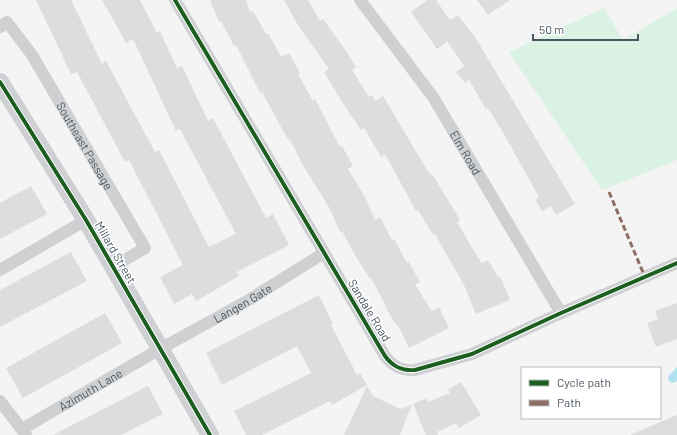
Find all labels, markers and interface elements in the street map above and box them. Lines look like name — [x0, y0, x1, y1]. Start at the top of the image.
scale bar — [533, 16, 638, 42]
text: 50 m — [539, 22, 564, 36]
street label: Southeast Passage — [54, 99, 116, 192]
street label: Elm Road — [447, 128, 484, 177]
street label: Millard Street — [93, 218, 139, 286]
street label: Sandale Road — [346, 276, 394, 344]
street label: Langen Gate — [211, 280, 274, 325]
street label: Azimuth Lane — [56, 365, 125, 413]
legend — [521, 367, 661, 419]
text: Cycle path — [557, 375, 611, 389]
text: Path — [557, 395, 581, 409]

